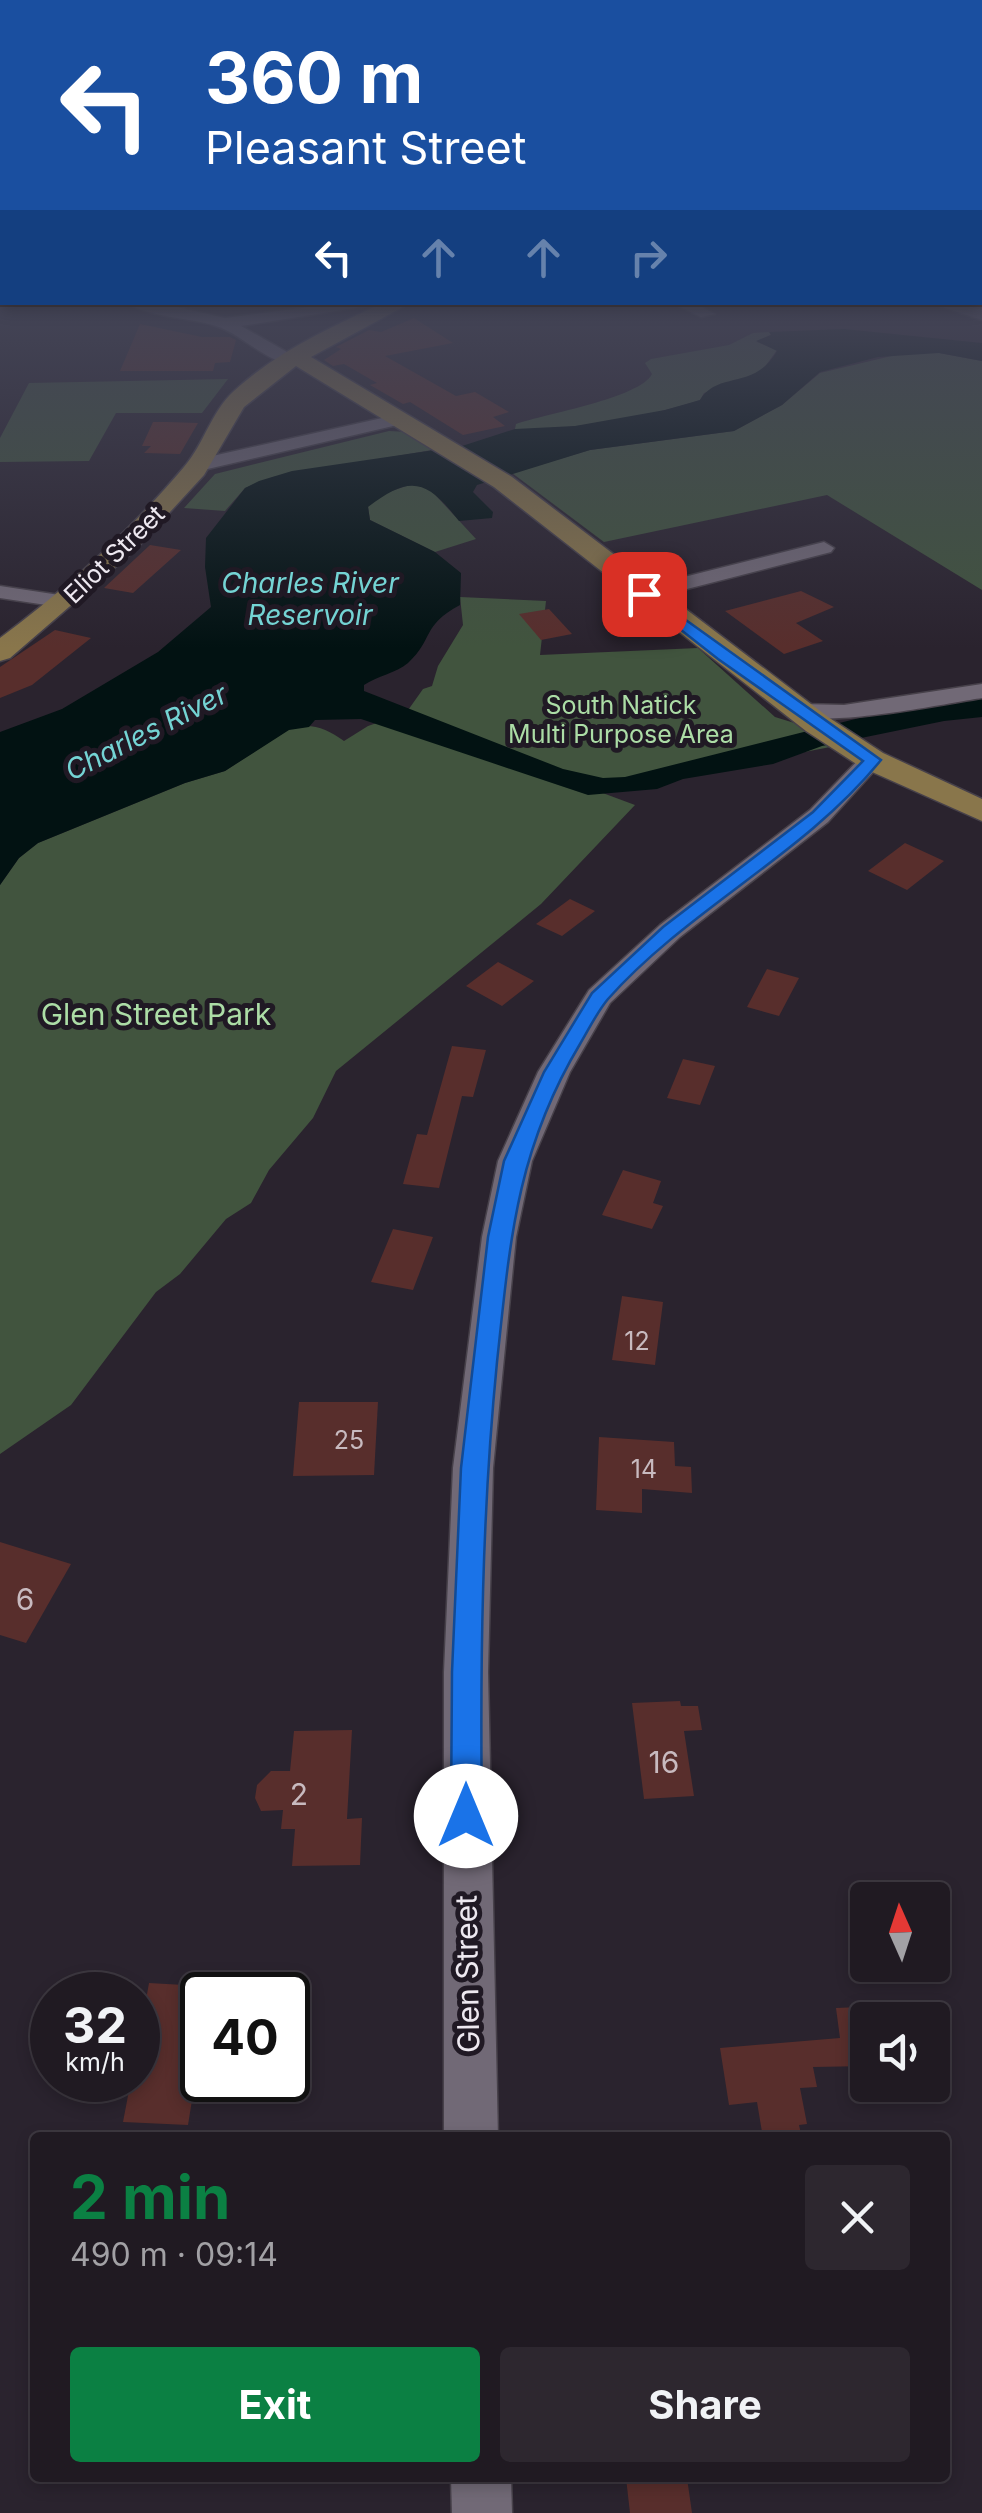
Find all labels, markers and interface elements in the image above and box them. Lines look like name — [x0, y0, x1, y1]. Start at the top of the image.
text: 360 m — [205, 35, 423, 120]
icon: left — [40, 40, 170, 170]
text: Pleasant Street — [205, 120, 527, 175]
icon: left — [306, 230, 361, 285]
icon: ahead — [411, 230, 466, 285]
icon: ahead — [516, 230, 571, 285]
icon: right — [621, 230, 676, 285]
street label: Eliot Street — [58, 499, 170, 609]
pin — [602, 552, 687, 637]
water label: Charles River Reservoir — [221, 566, 400, 632]
icon: arrive — [617, 567, 672, 622]
water label: Charles River — [59, 676, 234, 787]
park label: South Natick Multi Purpose Area — [508, 690, 734, 749]
park label: Glen Street Park — [41, 996, 272, 1032]
house number: 12 — [624, 1326, 650, 1356]
house number: 25 — [334, 1425, 364, 1455]
house number: 14 — [631, 1454, 657, 1484]
house number: 6 — [16, 1581, 34, 1617]
house number: 16 — [649, 1744, 679, 1780]
position arrow — [414, 1764, 518, 1868]
house number: 2 — [290, 1776, 308, 1812]
north arrow — [850, 1882, 950, 1982]
map controls — [850, 1882, 950, 2102]
street label: Glen Street — [448, 1895, 486, 2053]
speed limit sign: 40 — [180, 1972, 310, 2102]
text: 32 — [63, 1995, 127, 2055]
button: sound — [850, 2002, 950, 2102]
text: km/h — [65, 2047, 125, 2077]
text: 2 min — [70, 2161, 230, 2233]
button: close — [805, 2165, 910, 2270]
text: 490 m · 09:14 — [70, 2235, 278, 2274]
button: Exit — [70, 2347, 480, 2462]
button: Share — [500, 2347, 910, 2462]

